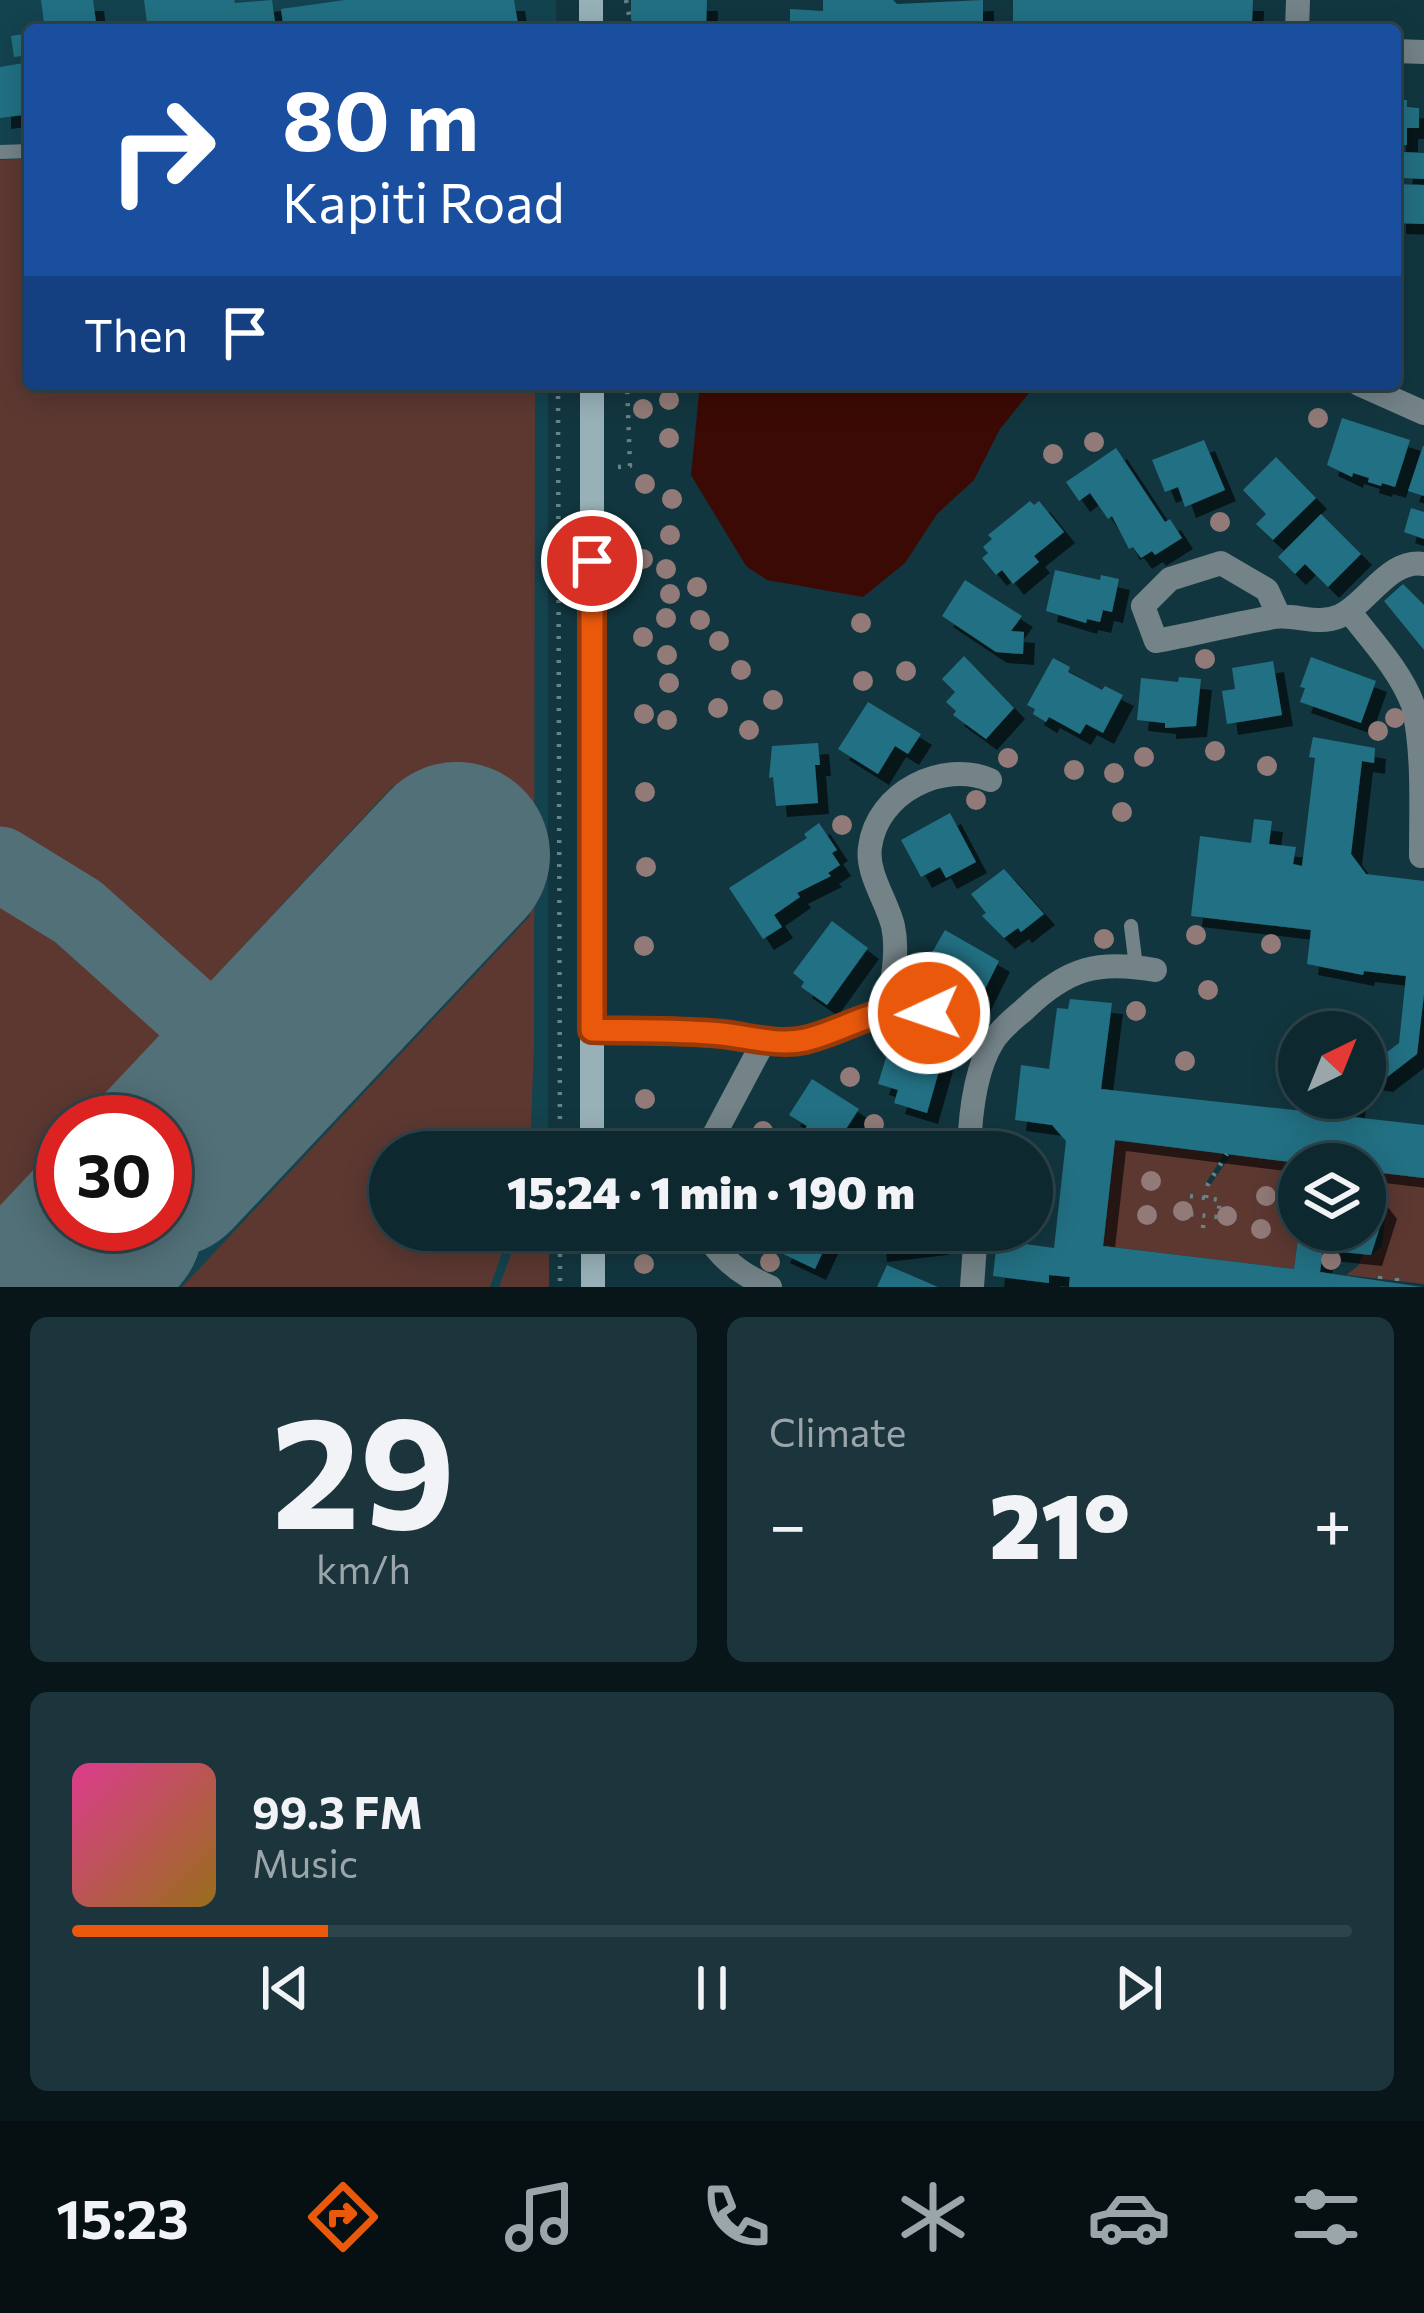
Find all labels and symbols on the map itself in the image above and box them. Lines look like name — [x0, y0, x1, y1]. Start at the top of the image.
pin — [541, 510, 643, 612]
position arrow — [866, 950, 992, 1076]
north arrow — [1278, 1011, 1386, 1119]
speed limit sign: 30 — [36, 1095, 192, 1251]

